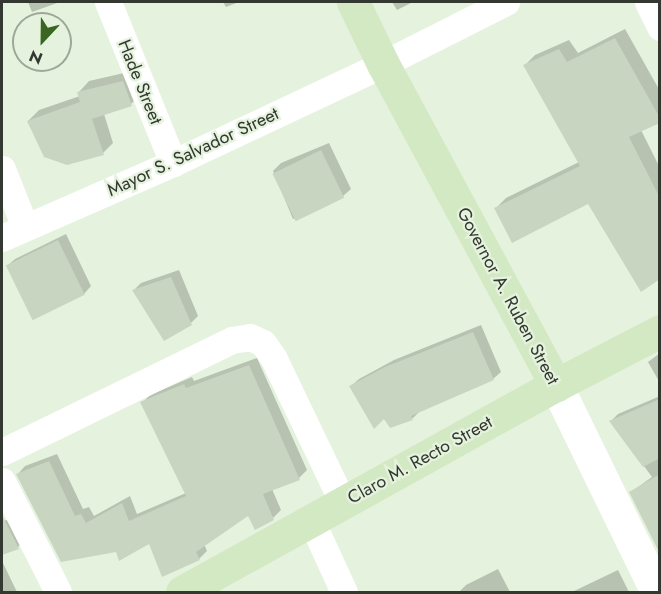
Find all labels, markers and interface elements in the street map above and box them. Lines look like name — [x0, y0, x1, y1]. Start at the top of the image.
north arrow — [12, 12, 72, 72]
street label: Hade Street — [113, 37, 167, 127]
text: N — [26, 44, 46, 70]
street label: Mayor S. Salvador Street — [104, 103, 282, 201]
street label: Governor A. Ruben Street — [452, 204, 564, 388]
street label: Claro M. Recto Street — [344, 411, 496, 509]

